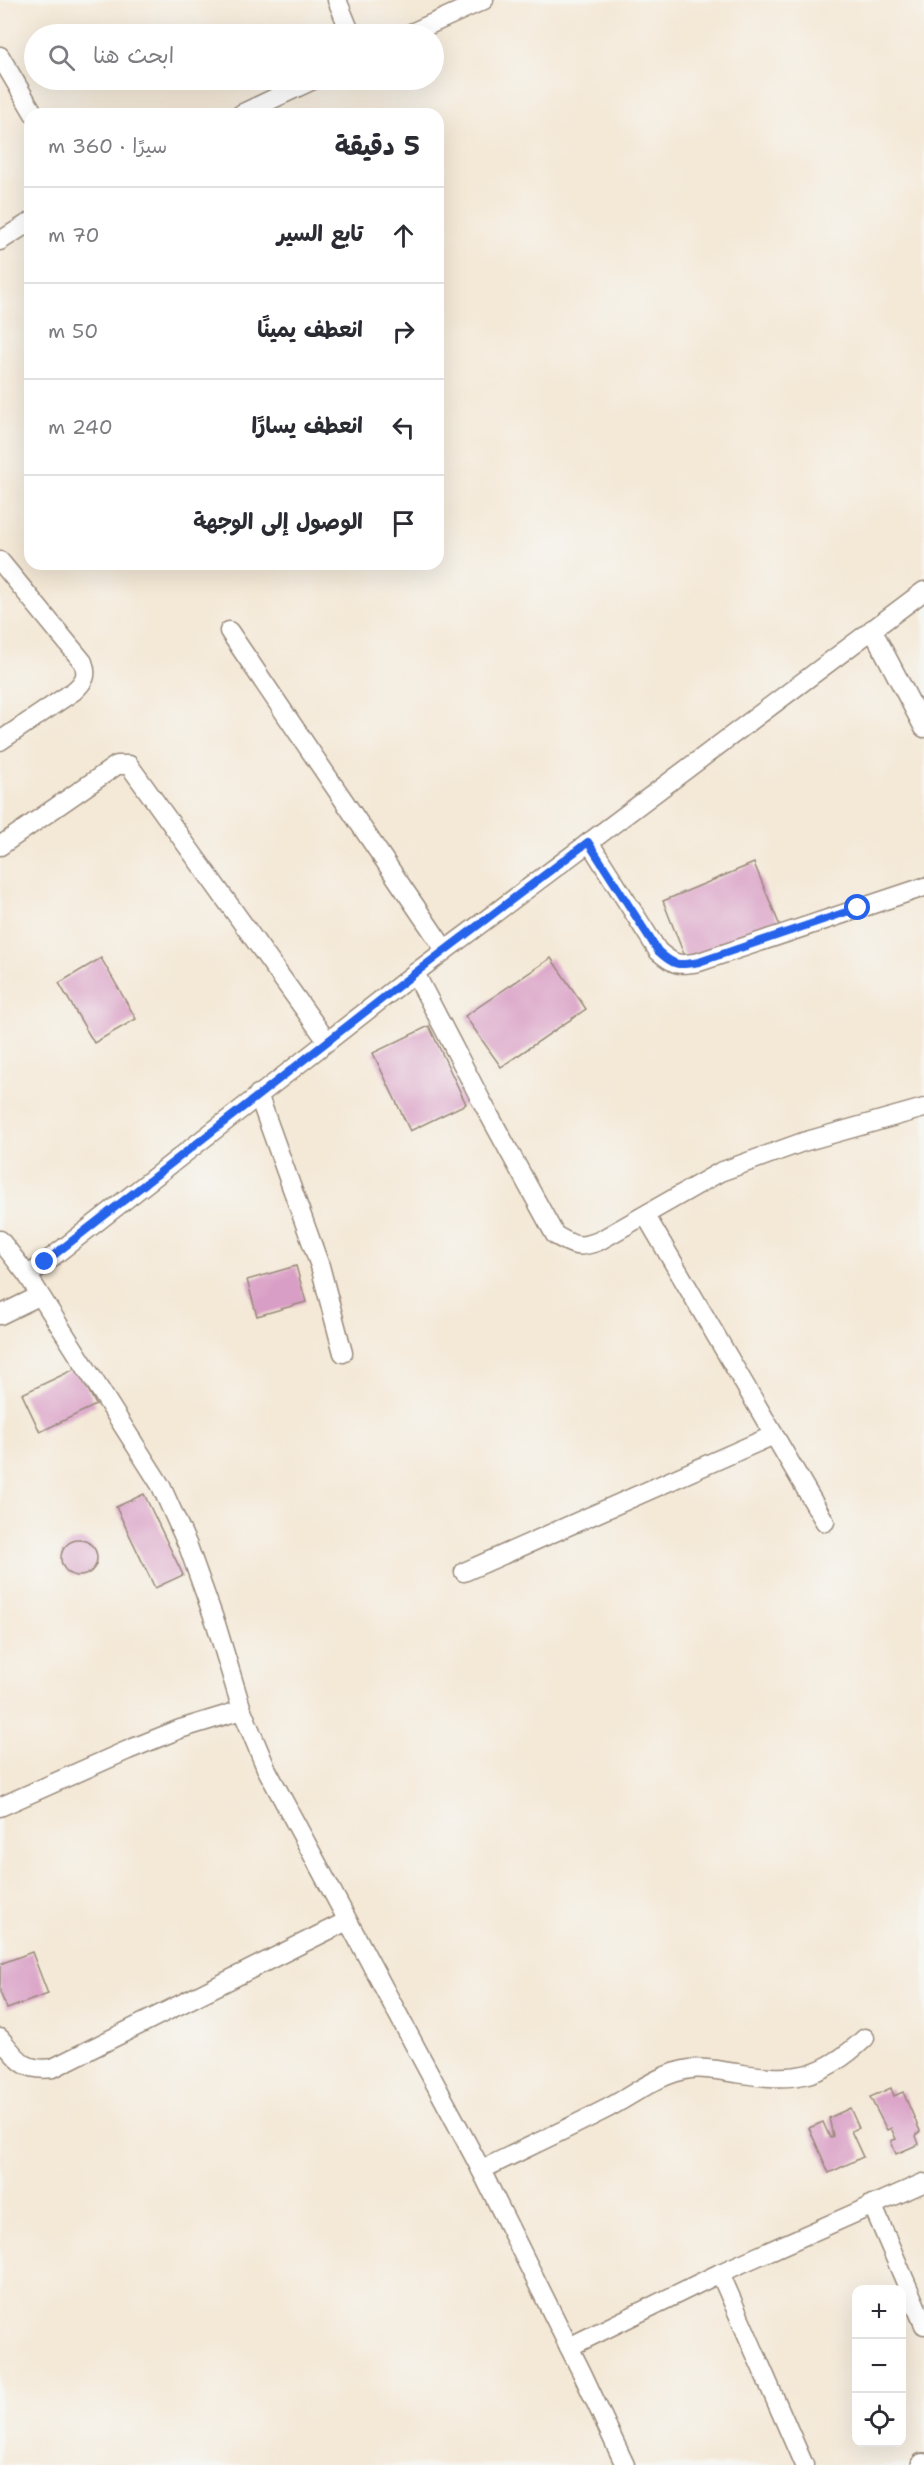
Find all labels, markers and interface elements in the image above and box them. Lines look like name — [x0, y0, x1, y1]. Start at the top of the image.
search box — [24, 24, 444, 90]
icon: search — [45, 41, 78, 74]
text: ابحث هنا — [93, 41, 174, 70]
text: 5 دقيقة — [335, 128, 420, 163]
text: سيرًا · 360 m — [48, 133, 167, 159]
text: تابع السير — [277, 219, 363, 248]
icon: ahead — [387, 219, 420, 252]
text: 70 m — [48, 222, 100, 248]
text: انعطف يمينًا — [257, 315, 363, 344]
icon: right — [387, 315, 420, 348]
text: 50 m — [48, 318, 98, 344]
text: انعطف يسارًا — [251, 411, 363, 440]
icon: left — [387, 411, 420, 444]
text: 240 m — [48, 414, 113, 440]
text: الوصول إلى الوجهة — [193, 507, 363, 536]
icon: arrive — [387, 507, 420, 540]
route start — [844, 894, 870, 920]
route end — [31, 1248, 57, 1274]
map controls — [852, 2285, 906, 2447]
button: + — [852, 2285, 906, 2339]
button: − — [852, 2339, 906, 2393]
button: locate — [852, 2393, 906, 2447]

